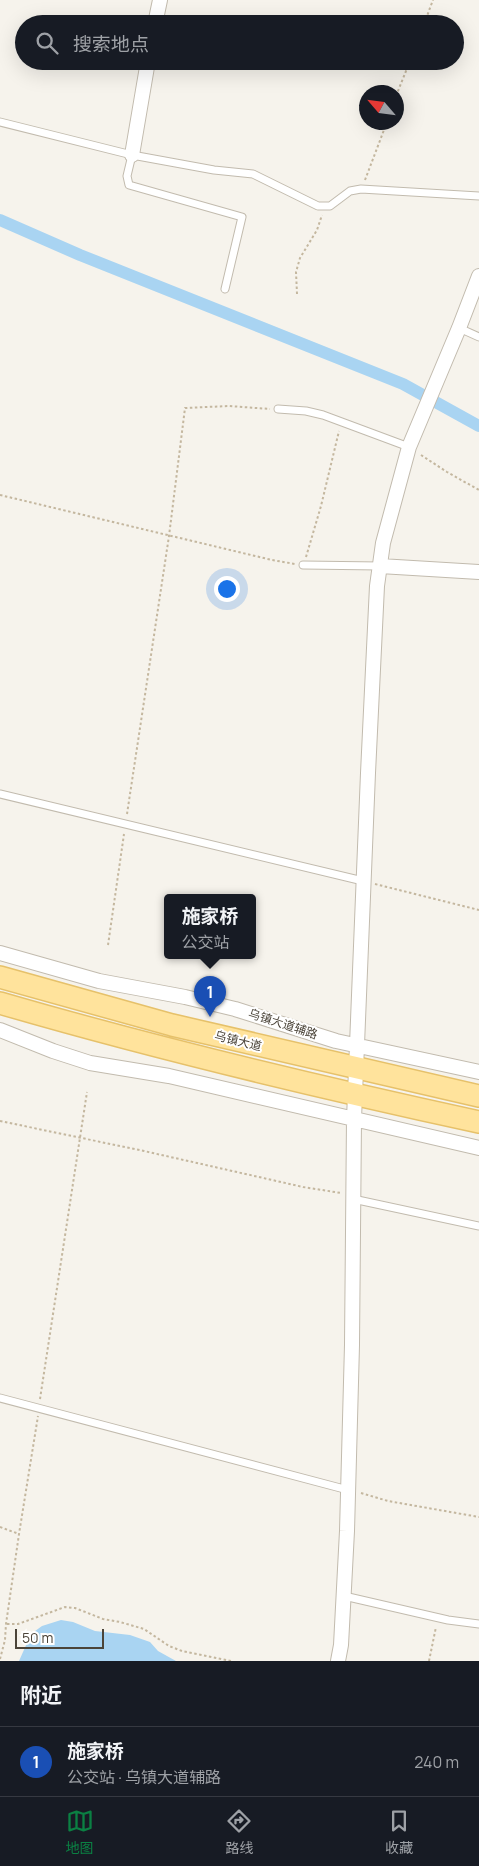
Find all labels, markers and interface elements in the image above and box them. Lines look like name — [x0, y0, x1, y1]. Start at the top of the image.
search box — [15, 15, 464, 70]
icon: search — [33, 29, 61, 57]
text: 搜索地点 — [73, 31, 149, 57]
north arrow — [359, 85, 404, 130]
your location — [214, 576, 240, 602]
popup — [164, 894, 256, 959]
text: 施家桥 — [181, 903, 239, 929]
text: 公交站 — [181, 931, 230, 953]
pin: 1 — [194, 976, 226, 1017]
street label: 乌镇大道辅路 — [246, 1004, 320, 1043]
street label: 乌镇大道 — [213, 1026, 263, 1055]
scale bar — [15, 1626, 104, 1649]
text: 50 m — [22, 1628, 53, 1647]
text: 附近 — [20, 1681, 62, 1709]
text: 施家桥 — [67, 1738, 124, 1764]
text: 1 — [32, 1751, 40, 1773]
text: 240 m — [414, 1751, 459, 1773]
text: 公交站 · 乌镇大道辅路 — [67, 1766, 221, 1788]
tab: 地图 — [66, 1807, 94, 1857]
tab: 路线 — [225, 1807, 253, 1857]
tab: 收藏 — [385, 1807, 413, 1857]

